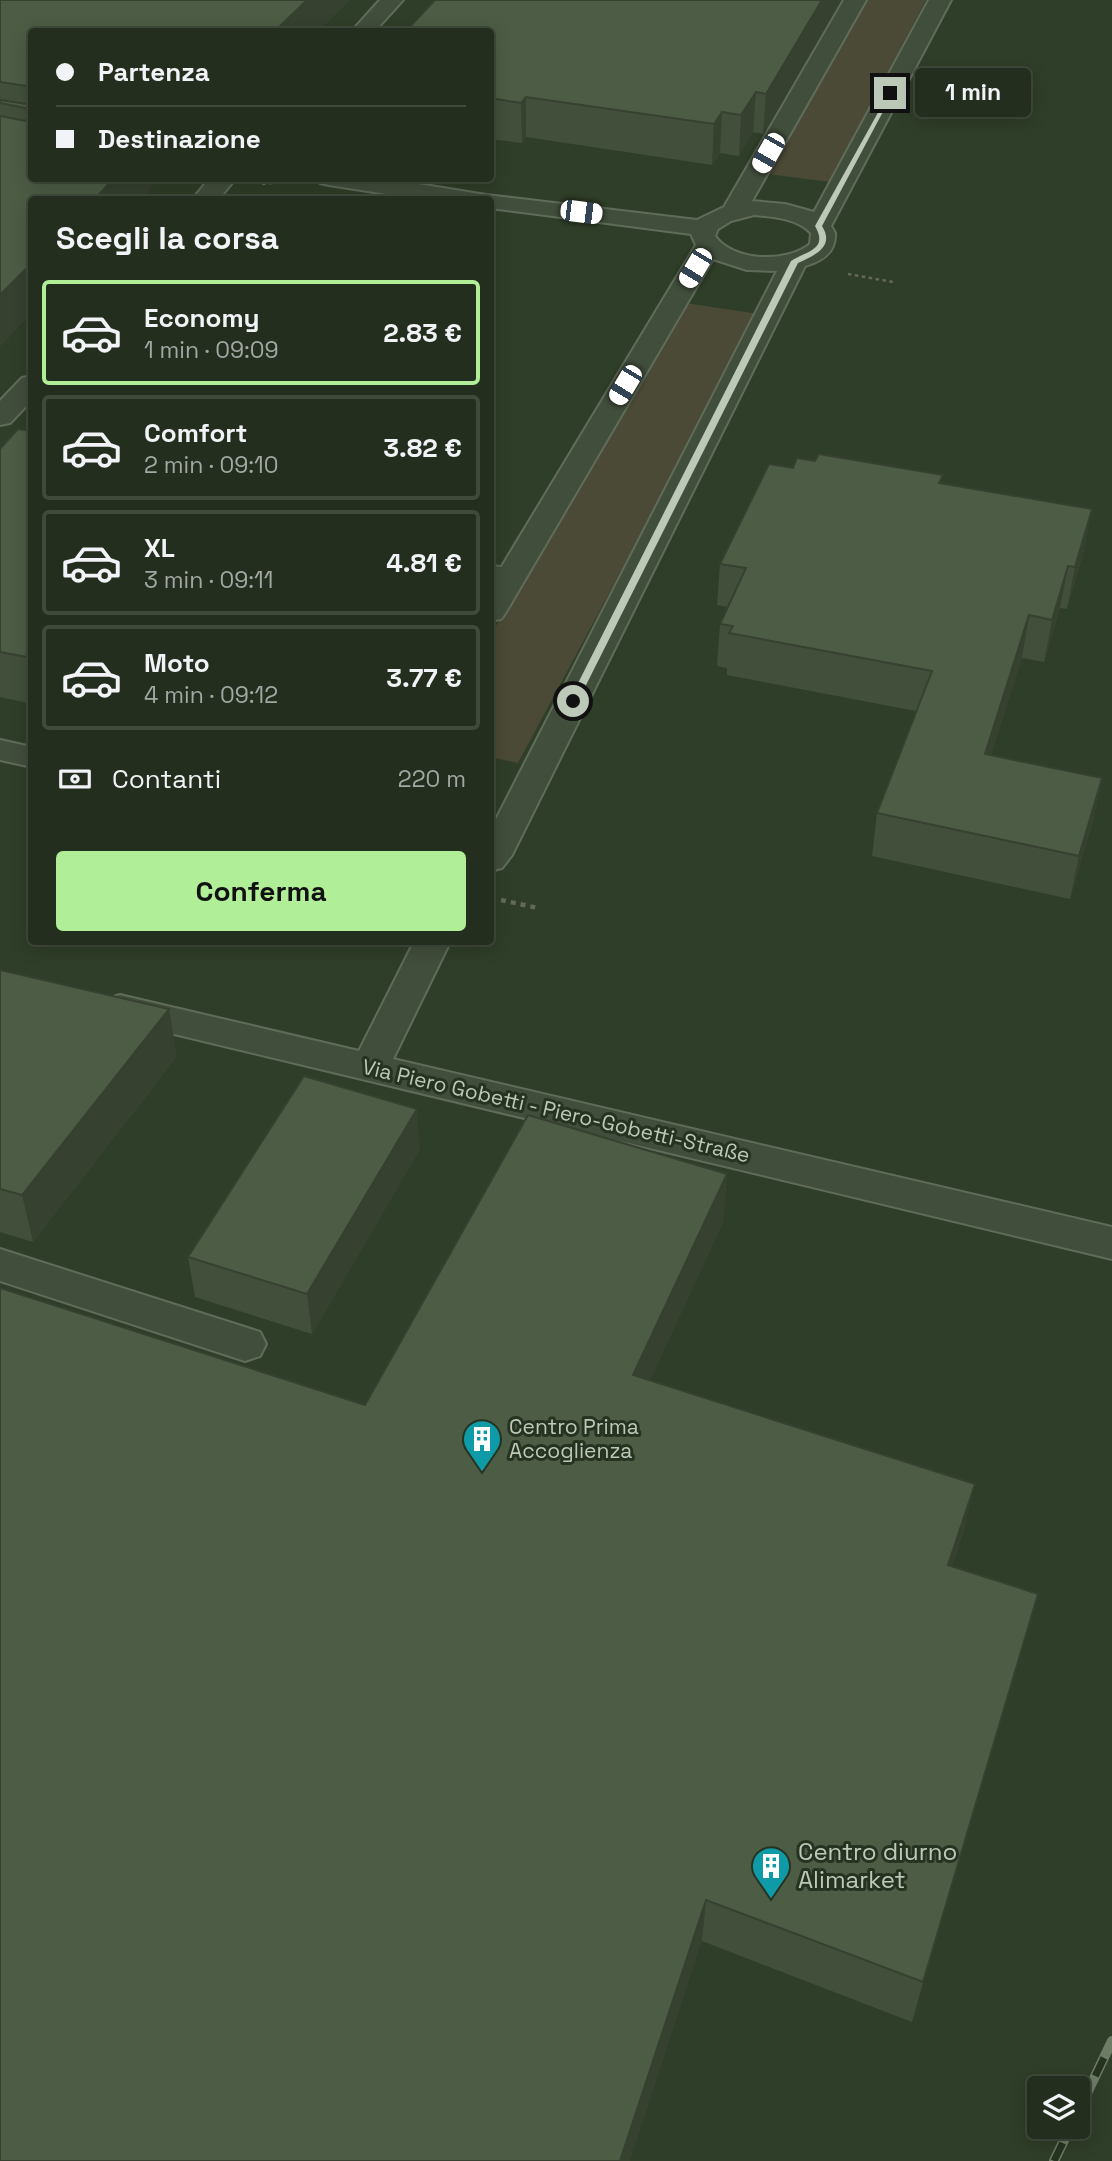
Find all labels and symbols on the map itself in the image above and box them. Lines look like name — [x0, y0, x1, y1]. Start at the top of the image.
callout: 1 min — [914, 68, 1030, 118]
route end — [874, 77, 906, 109]
car — [749, 130, 788, 176]
car — [559, 199, 604, 225]
car — [676, 245, 715, 291]
car — [606, 362, 645, 408]
route start — [557, 685, 589, 717]
street label: Via Piero Gobetti - Piero-Gobetti-Straße — [360, 1053, 753, 1168]
place label: Centro Prima Accoglienza — [509, 1413, 639, 1464]
building icon: Centro Prima Accoglienza — [461, 1418, 503, 1473]
place label: Centro diurno Alimarket — [798, 1836, 957, 1895]
building icon: Centro diurno Alimarket — [750, 1845, 792, 1900]

